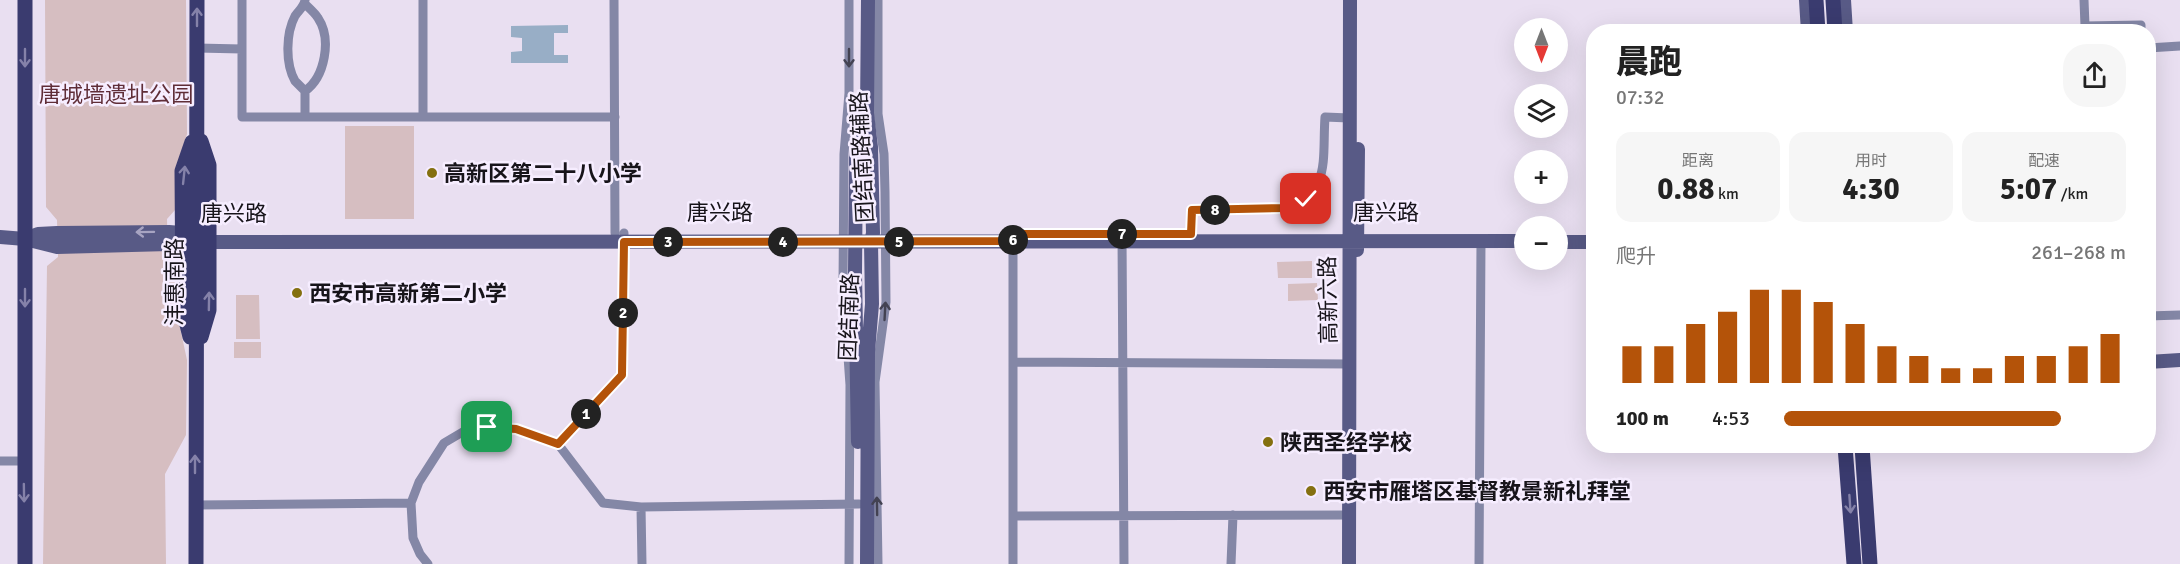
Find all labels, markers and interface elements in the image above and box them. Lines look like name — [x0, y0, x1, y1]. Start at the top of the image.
one-way arrow — [191, 7, 203, 27]
north arrow — [1514, 18, 1568, 72]
map controls — [1514, 18, 1568, 270]
text: 晨跑 — [1616, 42, 1682, 83]
button: share — [2063, 44, 2126, 107]
one-way arrow — [19, 48, 31, 68]
one-way arrow — [843, 48, 855, 68]
park label: 唐城墙遗址公园 — [39, 81, 193, 108]
button: layers — [1514, 84, 1568, 138]
text: 07:32 — [1616, 85, 1665, 110]
street label: 团结南路辅路 — [845, 90, 879, 224]
button: + — [1514, 150, 1568, 204]
text: 距离 — [1682, 151, 1714, 171]
text: 用时 — [1855, 151, 1887, 171]
text: 配速 — [2028, 151, 2060, 171]
place label: 高新区第二十八小学 — [444, 160, 642, 187]
one-way arrow — [179, 166, 190, 185]
marker: 高新区第二十八小学 — [425, 166, 439, 180]
text: 0.88 — [1657, 171, 1714, 208]
text: 4:30 — [1842, 171, 1900, 208]
text: 5:07 — [2000, 171, 2057, 208]
pin — [1280, 173, 1331, 224]
icon: check — [1289, 182, 1322, 215]
text: km — [1714, 184, 1739, 204]
text: /km — [2057, 184, 2088, 204]
pin: 8 — [1200, 195, 1230, 225]
street label: 唐兴路 — [687, 199, 753, 226]
street label: 唐兴路 — [1353, 199, 1419, 226]
street label: 唐兴路 — [201, 200, 267, 227]
text: 8 — [1211, 200, 1219, 220]
button: − — [1514, 216, 1568, 270]
pin: 7 — [1107, 219, 1137, 249]
text: 7 — [1118, 224, 1126, 244]
pin: 6 — [998, 225, 1028, 255]
one-way arrow — [136, 227, 156, 238]
pin: 3 — [653, 227, 683, 257]
pin: 4 — [768, 227, 798, 257]
pin: 5 — [884, 227, 914, 257]
text: 6 — [1009, 230, 1017, 250]
text: 3 — [664, 232, 672, 252]
text: 4 — [779, 232, 787, 252]
text: 5 — [895, 232, 903, 252]
street label: 沣惠南路 — [161, 238, 188, 326]
text: 261–268 m — [2031, 240, 2126, 265]
text: 爬升 — [1616, 244, 1656, 269]
street label: 高新六路 — [1314, 256, 1342, 344]
street label: 团结南路 — [834, 273, 864, 361]
place label: 西安市高新第二小学 — [309, 280, 507, 307]
marker: 西安市高新第二小学 — [290, 286, 304, 300]
one-way arrow — [19, 287, 31, 307]
one-way arrow — [203, 291, 215, 311]
pin: 2 — [608, 298, 638, 328]
one-way arrow — [880, 302, 891, 322]
text: 2 — [619, 303, 627, 323]
pin: 1 — [571, 399, 601, 429]
pin — [461, 401, 512, 452]
text: 1 — [582, 404, 590, 424]
text: 100 m — [1616, 406, 1669, 431]
text: 4:53 — [1712, 406, 1750, 431]
icon: arrive — [470, 410, 503, 443]
place label: 陕西圣经学校 — [1280, 429, 1412, 456]
marker: 陕西圣经学校 — [1261, 435, 1275, 449]
one-way arrow — [189, 454, 201, 474]
place label: 西安市雁塔区基督教景新礼拜堂 — [1323, 478, 1631, 505]
one-way arrow — [18, 482, 30, 502]
marker: 西安市雁塔区基督教景新礼拜堂 — [1304, 484, 1318, 498]
one-way arrow — [1844, 493, 1855, 513]
one-way arrow — [871, 496, 883, 516]

